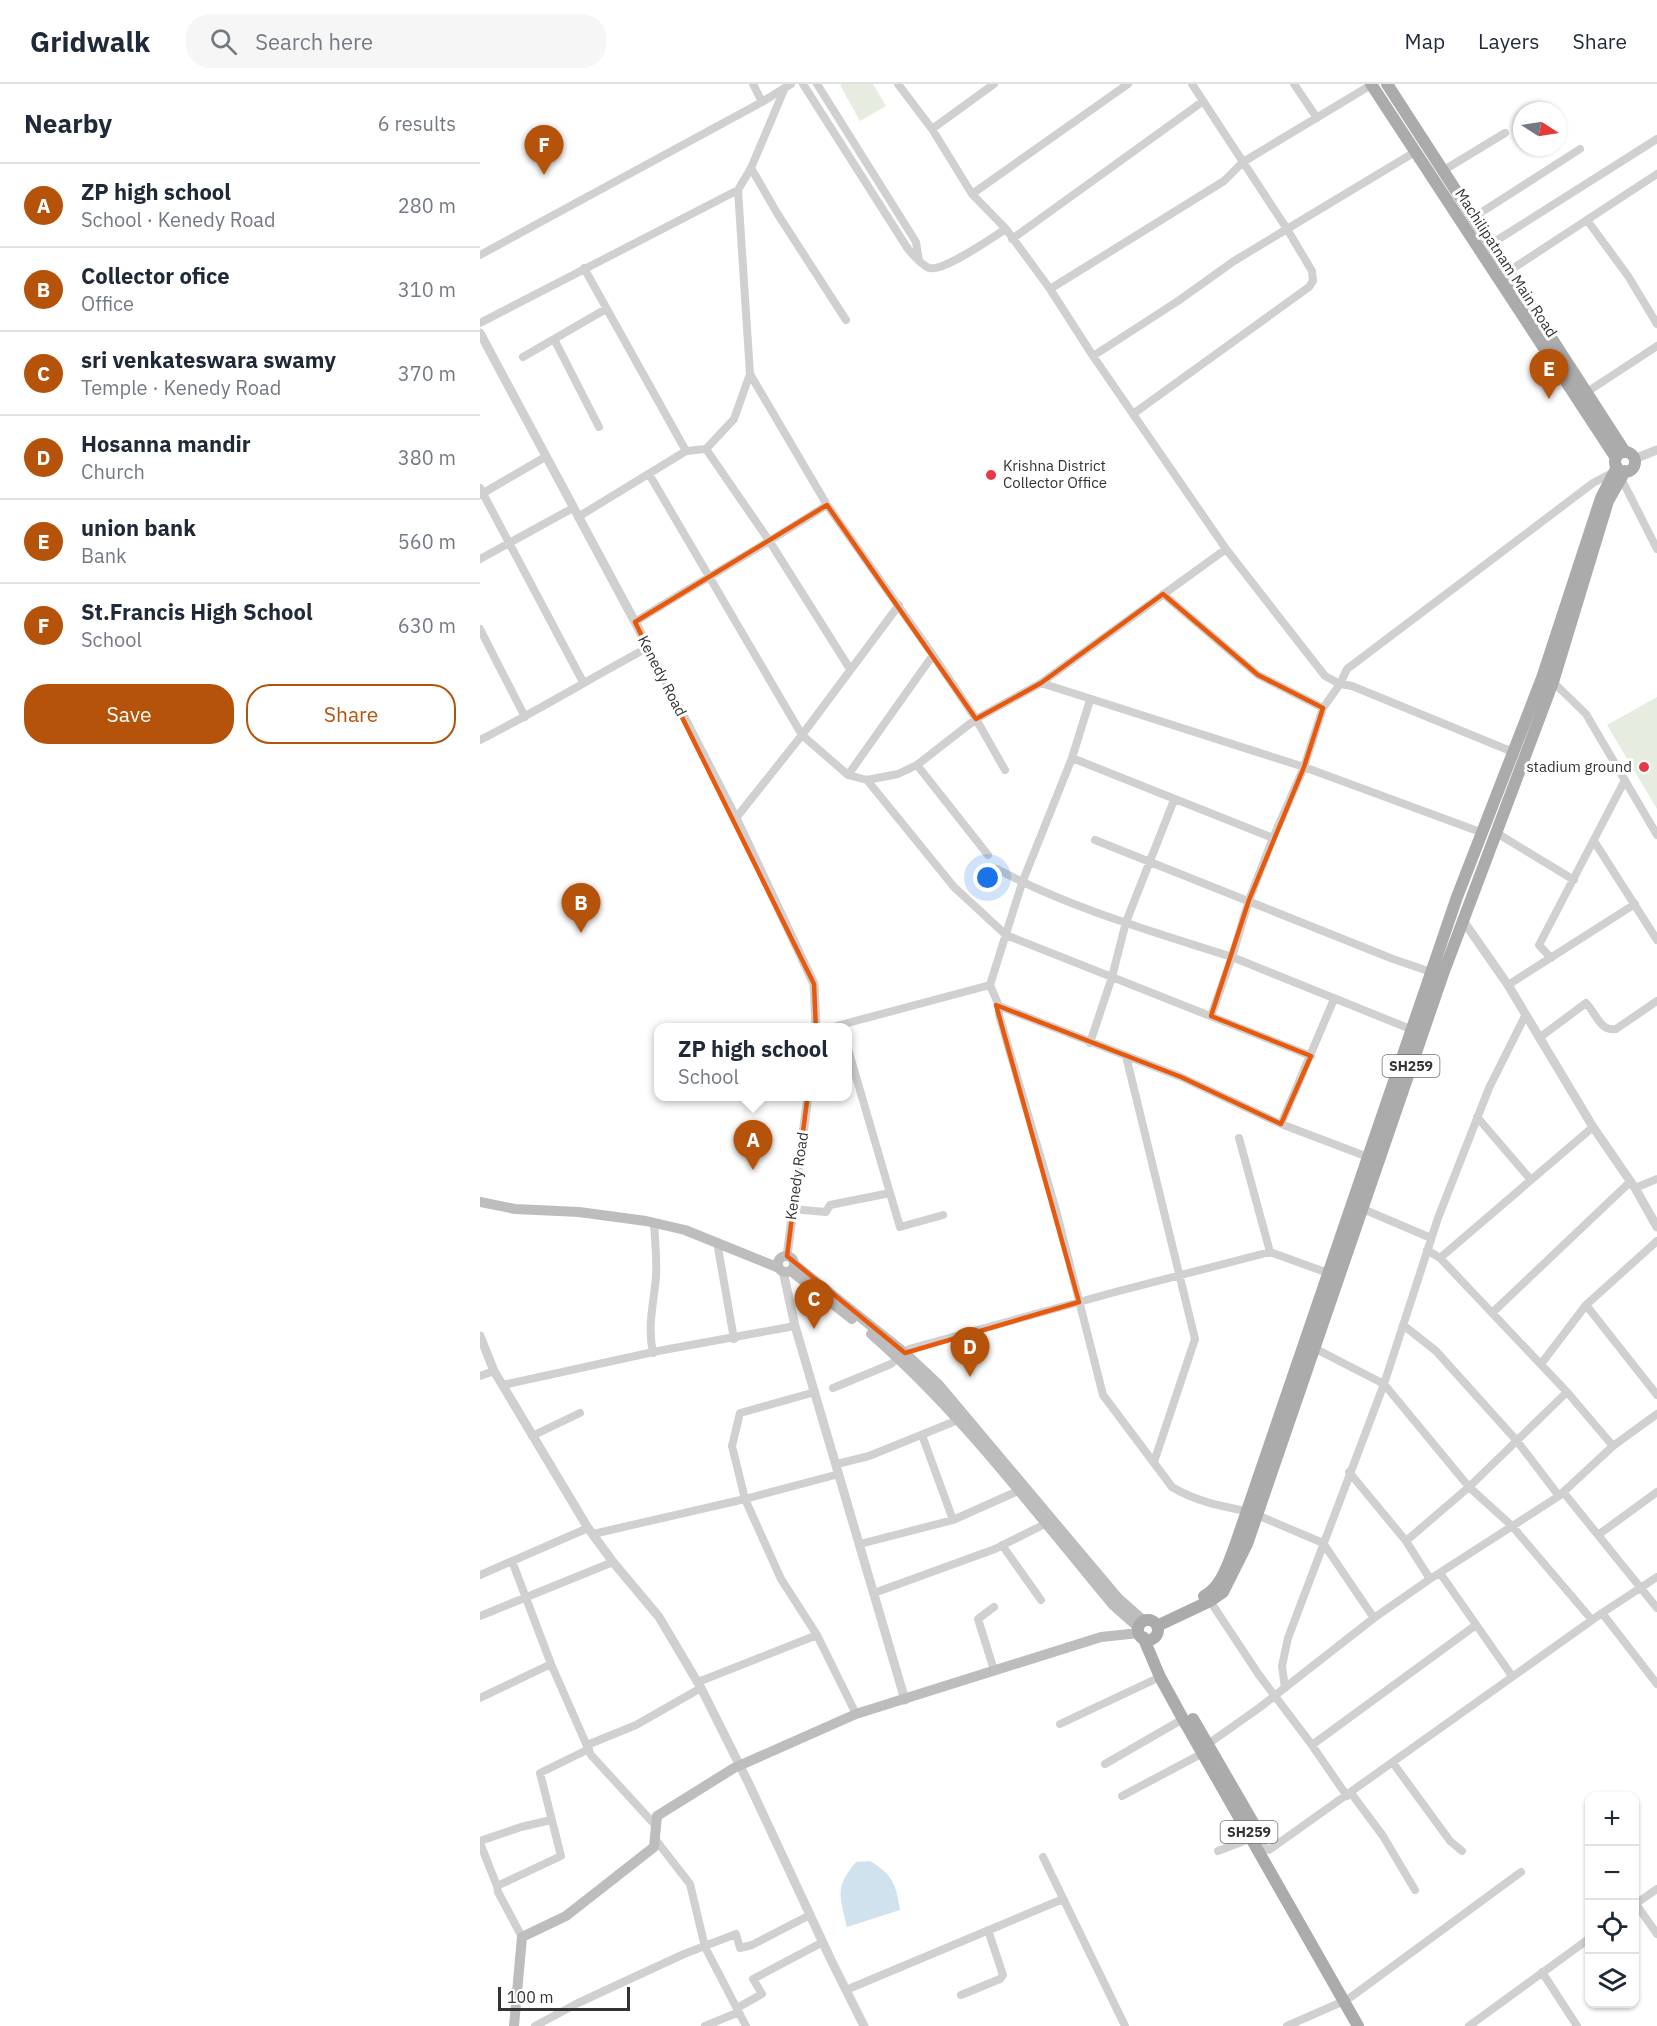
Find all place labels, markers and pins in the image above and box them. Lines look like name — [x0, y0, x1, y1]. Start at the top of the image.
pin: F — [524, 126, 564, 175]
pin: E — [1530, 350, 1568, 399]
place label: Krishna District Collector Office — [1003, 456, 1107, 492]
marker: Krishna District Collector Office — [984, 468, 998, 482]
place label: stadium ground — [1526, 757, 1632, 776]
marker: stadium ground — [1637, 760, 1651, 774]
pin: B — [562, 884, 600, 933]
pin: A — [734, 1120, 772, 1170]
pin: C — [794, 1280, 834, 1329]
pin: D — [950, 1328, 990, 1377]

